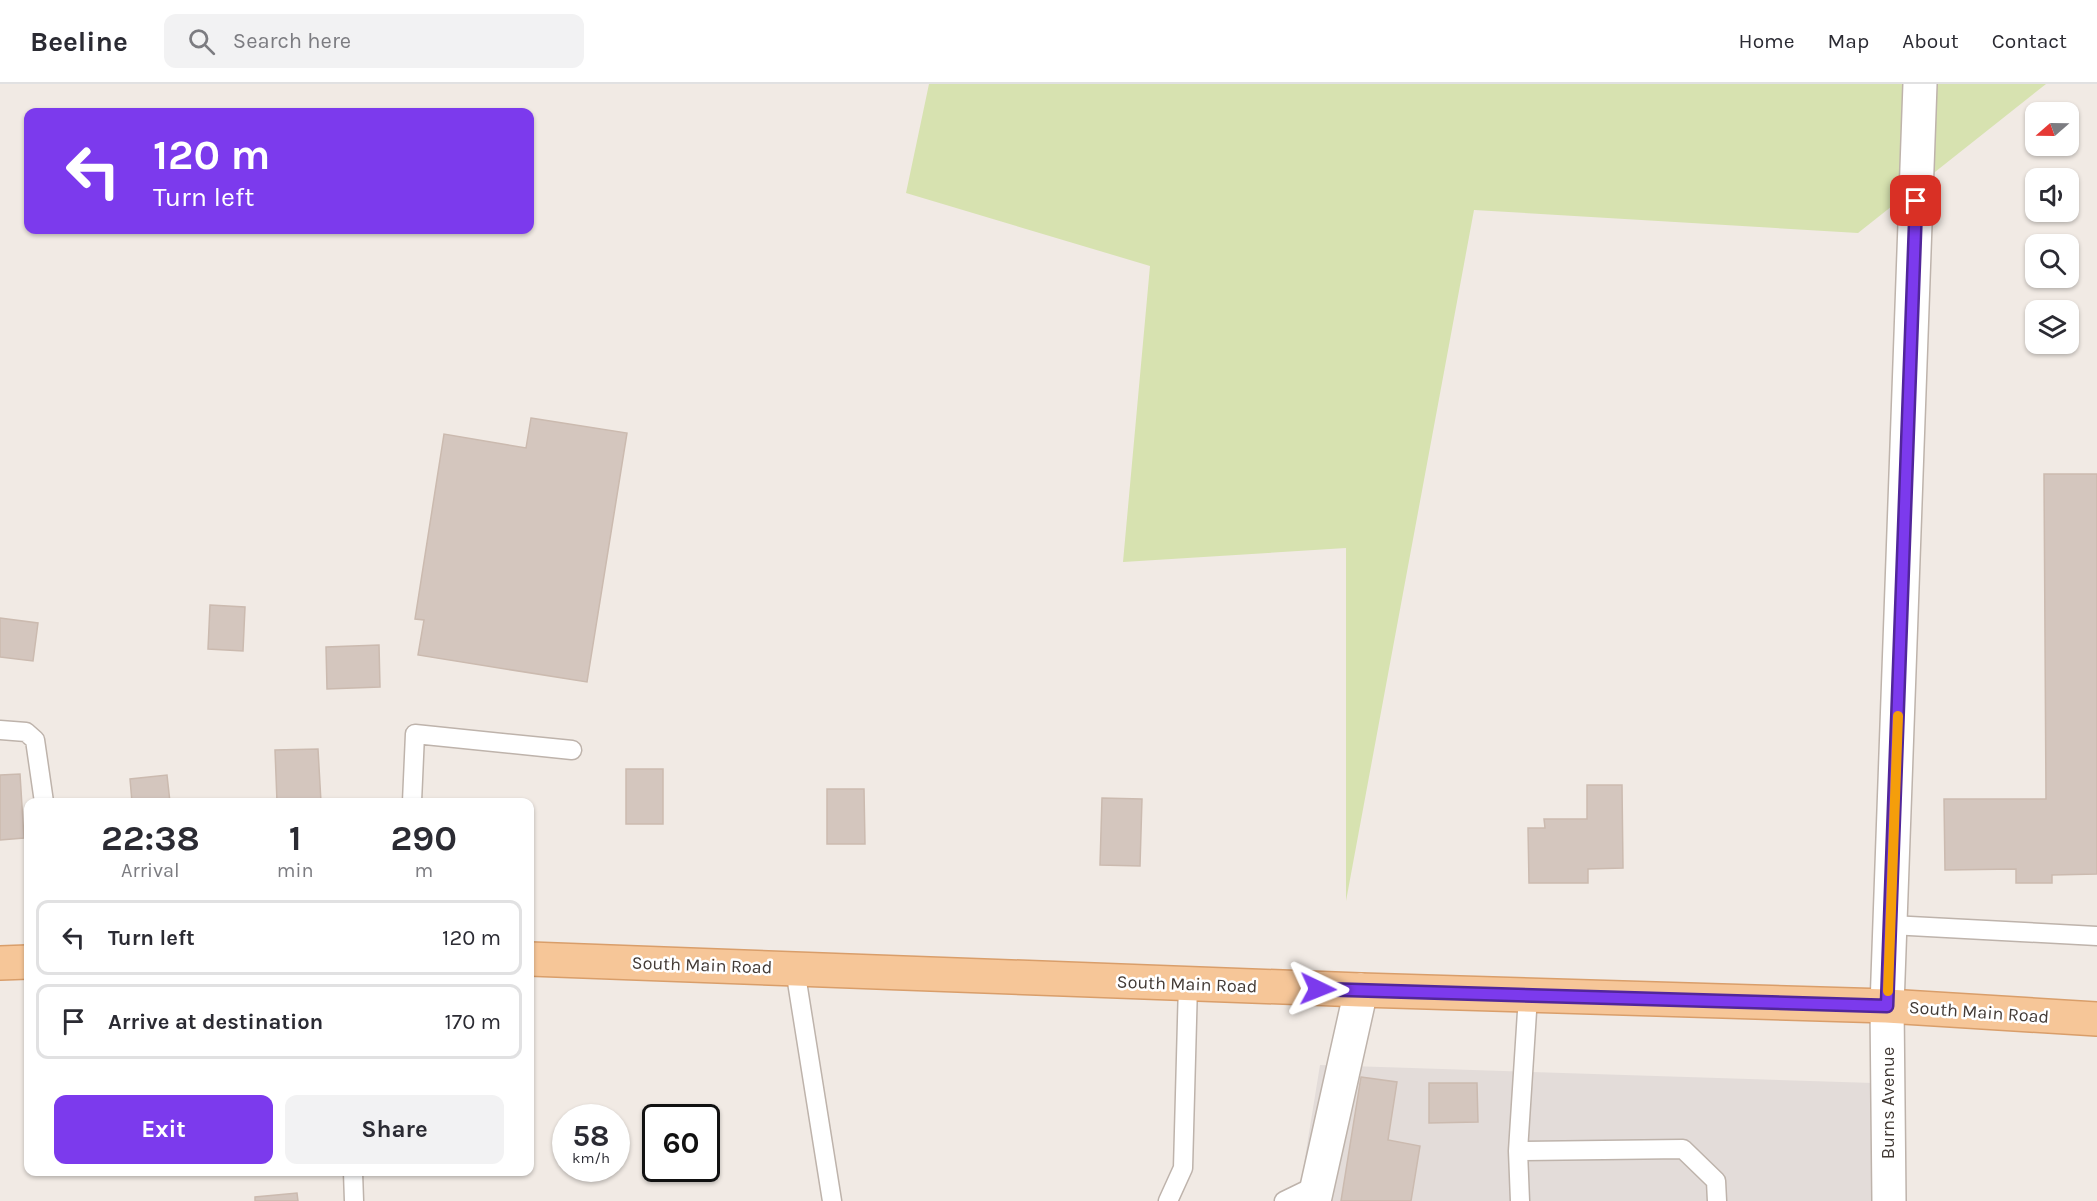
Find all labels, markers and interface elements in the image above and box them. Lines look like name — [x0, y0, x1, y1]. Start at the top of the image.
search box — [164, 14, 584, 68]
text: Beeline — [30, 25, 128, 58]
icon: search — [185, 25, 218, 58]
text: Search here — [233, 28, 351, 54]
text: Home — [1739, 29, 1795, 53]
text: Map — [1828, 29, 1869, 53]
text: About — [1902, 29, 1959, 53]
text: Contact — [1992, 29, 2067, 53]
north arrow — [2025, 102, 2079, 156]
map controls — [2025, 102, 2079, 354]
text: 120 m — [153, 130, 270, 180]
icon: left — [54, 132, 132, 210]
button: sound — [2025, 168, 2079, 222]
pin — [1890, 175, 1941, 226]
text: Turn left — [153, 181, 254, 213]
icon: arrive — [1899, 184, 1932, 217]
button: search — [2025, 234, 2079, 288]
button: layers — [2025, 300, 2079, 354]
text: 22:38 — [101, 817, 200, 859]
text: 1 — [289, 817, 302, 859]
text: 290 — [391, 817, 457, 859]
text: Arrival — [121, 859, 180, 882]
text: min — [277, 859, 314, 882]
text: m — [414, 859, 433, 882]
icon: left — [57, 921, 90, 954]
text: Turn left — [108, 925, 195, 951]
text: 120 m — [442, 925, 501, 951]
street label: South Main Road — [631, 952, 773, 978]
position arrow — [1286, 957, 1350, 1021]
street label: South Main Road — [1116, 971, 1258, 997]
street label: South Main Road — [1908, 996, 2050, 1028]
icon: arrive — [57, 1005, 90, 1038]
text: Arrive at destination — [108, 1009, 323, 1035]
text: 170 m — [445, 1009, 501, 1035]
street label: Burns Avenue — [1877, 1047, 1899, 1159]
button: Exit — [54, 1095, 273, 1164]
button: Share — [285, 1095, 504, 1164]
speed limit sign: 60 — [642, 1104, 720, 1182]
text: 58 — [573, 1118, 609, 1154]
text: km/h — [572, 1149, 610, 1167]

